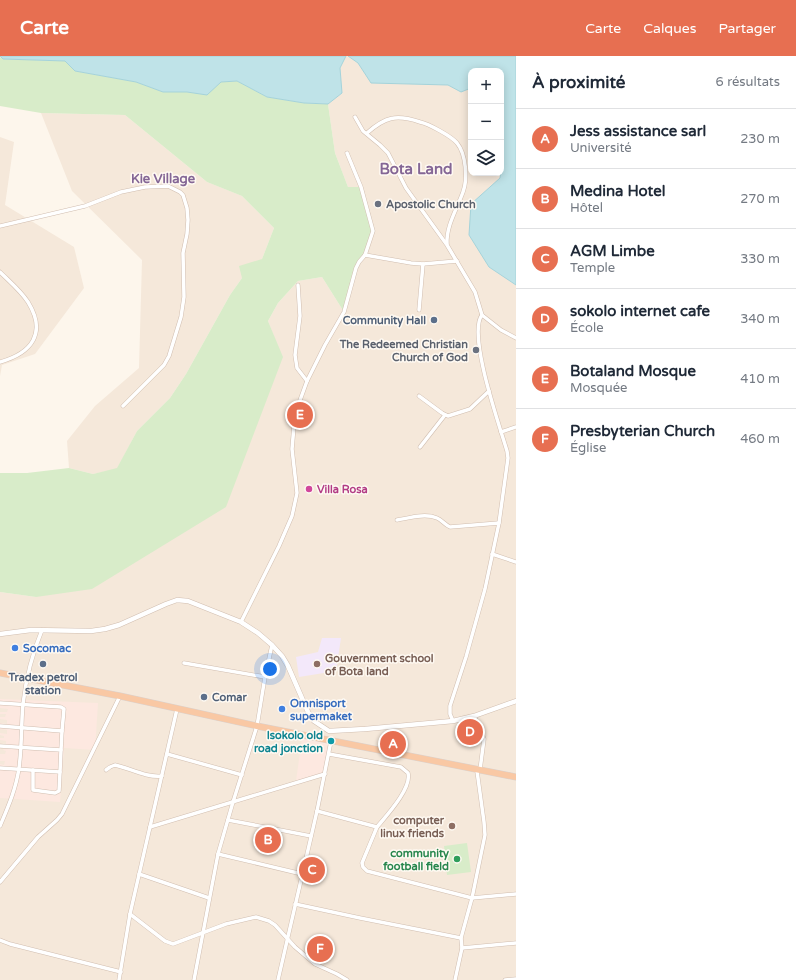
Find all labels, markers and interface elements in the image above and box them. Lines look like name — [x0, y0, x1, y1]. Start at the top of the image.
text: Carte — [20, 17, 69, 39]
text: Carte — [585, 20, 621, 37]
text: Calques — [643, 20, 696, 37]
text: Partager — [718, 20, 776, 37]
map controls — [468, 68, 504, 176]
button: + — [468, 68, 504, 104]
text: À proximité — [532, 72, 625, 93]
text: 6 résultats — [716, 74, 780, 90]
button: − — [468, 104, 504, 140]
text: Jess assistance sarl — [570, 122, 706, 140]
text: A — [540, 131, 550, 147]
text: 230 m — [740, 131, 780, 147]
button: layers — [468, 140, 504, 176]
text: Université — [570, 140, 632, 156]
district label: Bota Land — [379, 160, 453, 178]
district label: Kie Village — [131, 171, 196, 187]
text: Medina Hotel — [570, 182, 665, 200]
text: B — [540, 191, 550, 207]
text: 270 m — [740, 191, 780, 207]
place label: Apostolic Church — [386, 198, 476, 212]
marker: Apostolic Church — [373, 199, 383, 209]
text: Hôtel — [570, 200, 603, 216]
text: AGM Limbe — [570, 242, 655, 260]
text: C — [540, 251, 550, 267]
text: 330 m — [740, 251, 780, 267]
text: Temple — [570, 260, 615, 276]
text: sokolo internet cafe — [570, 302, 710, 320]
text: D — [540, 311, 550, 327]
text: 340 m — [740, 311, 780, 327]
place label: Community Hall — [343, 314, 426, 328]
marker: Community Hall — [429, 315, 439, 325]
text: École — [570, 320, 604, 336]
place label: The Redeemed Christian Church of God — [339, 338, 468, 364]
marker: The Redeemed Christian Church of God — [471, 345, 481, 355]
text: Botaland Mosque — [570, 362, 696, 380]
text: E — [541, 371, 549, 387]
text: 410 m — [740, 371, 780, 387]
text: Mosquée — [570, 380, 627, 396]
pin: E — [287, 400, 313, 430]
text: Presbyterian Church — [570, 422, 715, 440]
text: F — [541, 431, 549, 447]
text: 460 m — [740, 431, 780, 447]
text: Église — [570, 440, 606, 456]
place label: Villa Rosa — [317, 483, 368, 496]
marker: Villa Rosa — [304, 484, 314, 494]
place label: Socomac — [23, 642, 71, 655]
marker: Socomac — [10, 643, 20, 653]
place label: Gouvernment school of Bota land — [325, 652, 434, 678]
marker: Tradex petrol station — [38, 659, 48, 669]
your location — [260, 659, 280, 679]
marker: Gouvernment school of Bota land — [312, 659, 322, 669]
place label: Tradex petrol station — [7, 671, 78, 697]
place label: Comar — [212, 691, 247, 704]
marker: Comar — [199, 692, 209, 702]
place label: Omnisport supermaket — [290, 697, 353, 724]
marker: Omnisport supermaket — [277, 704, 287, 714]
pin: D — [457, 717, 483, 747]
place label: Isokolo old road jonction — [254, 729, 323, 756]
pin: A — [380, 729, 406, 759]
marker: Isokolo old road jonction — [326, 736, 336, 746]
place label: computer linux friends — [380, 814, 445, 840]
marker: computer linux friends — [447, 821, 457, 831]
pin: B — [255, 825, 281, 855]
place label: community football field — [382, 847, 449, 873]
marker: community football field — [452, 854, 462, 864]
pin: C — [299, 855, 325, 885]
pin: F — [307, 934, 333, 964]

